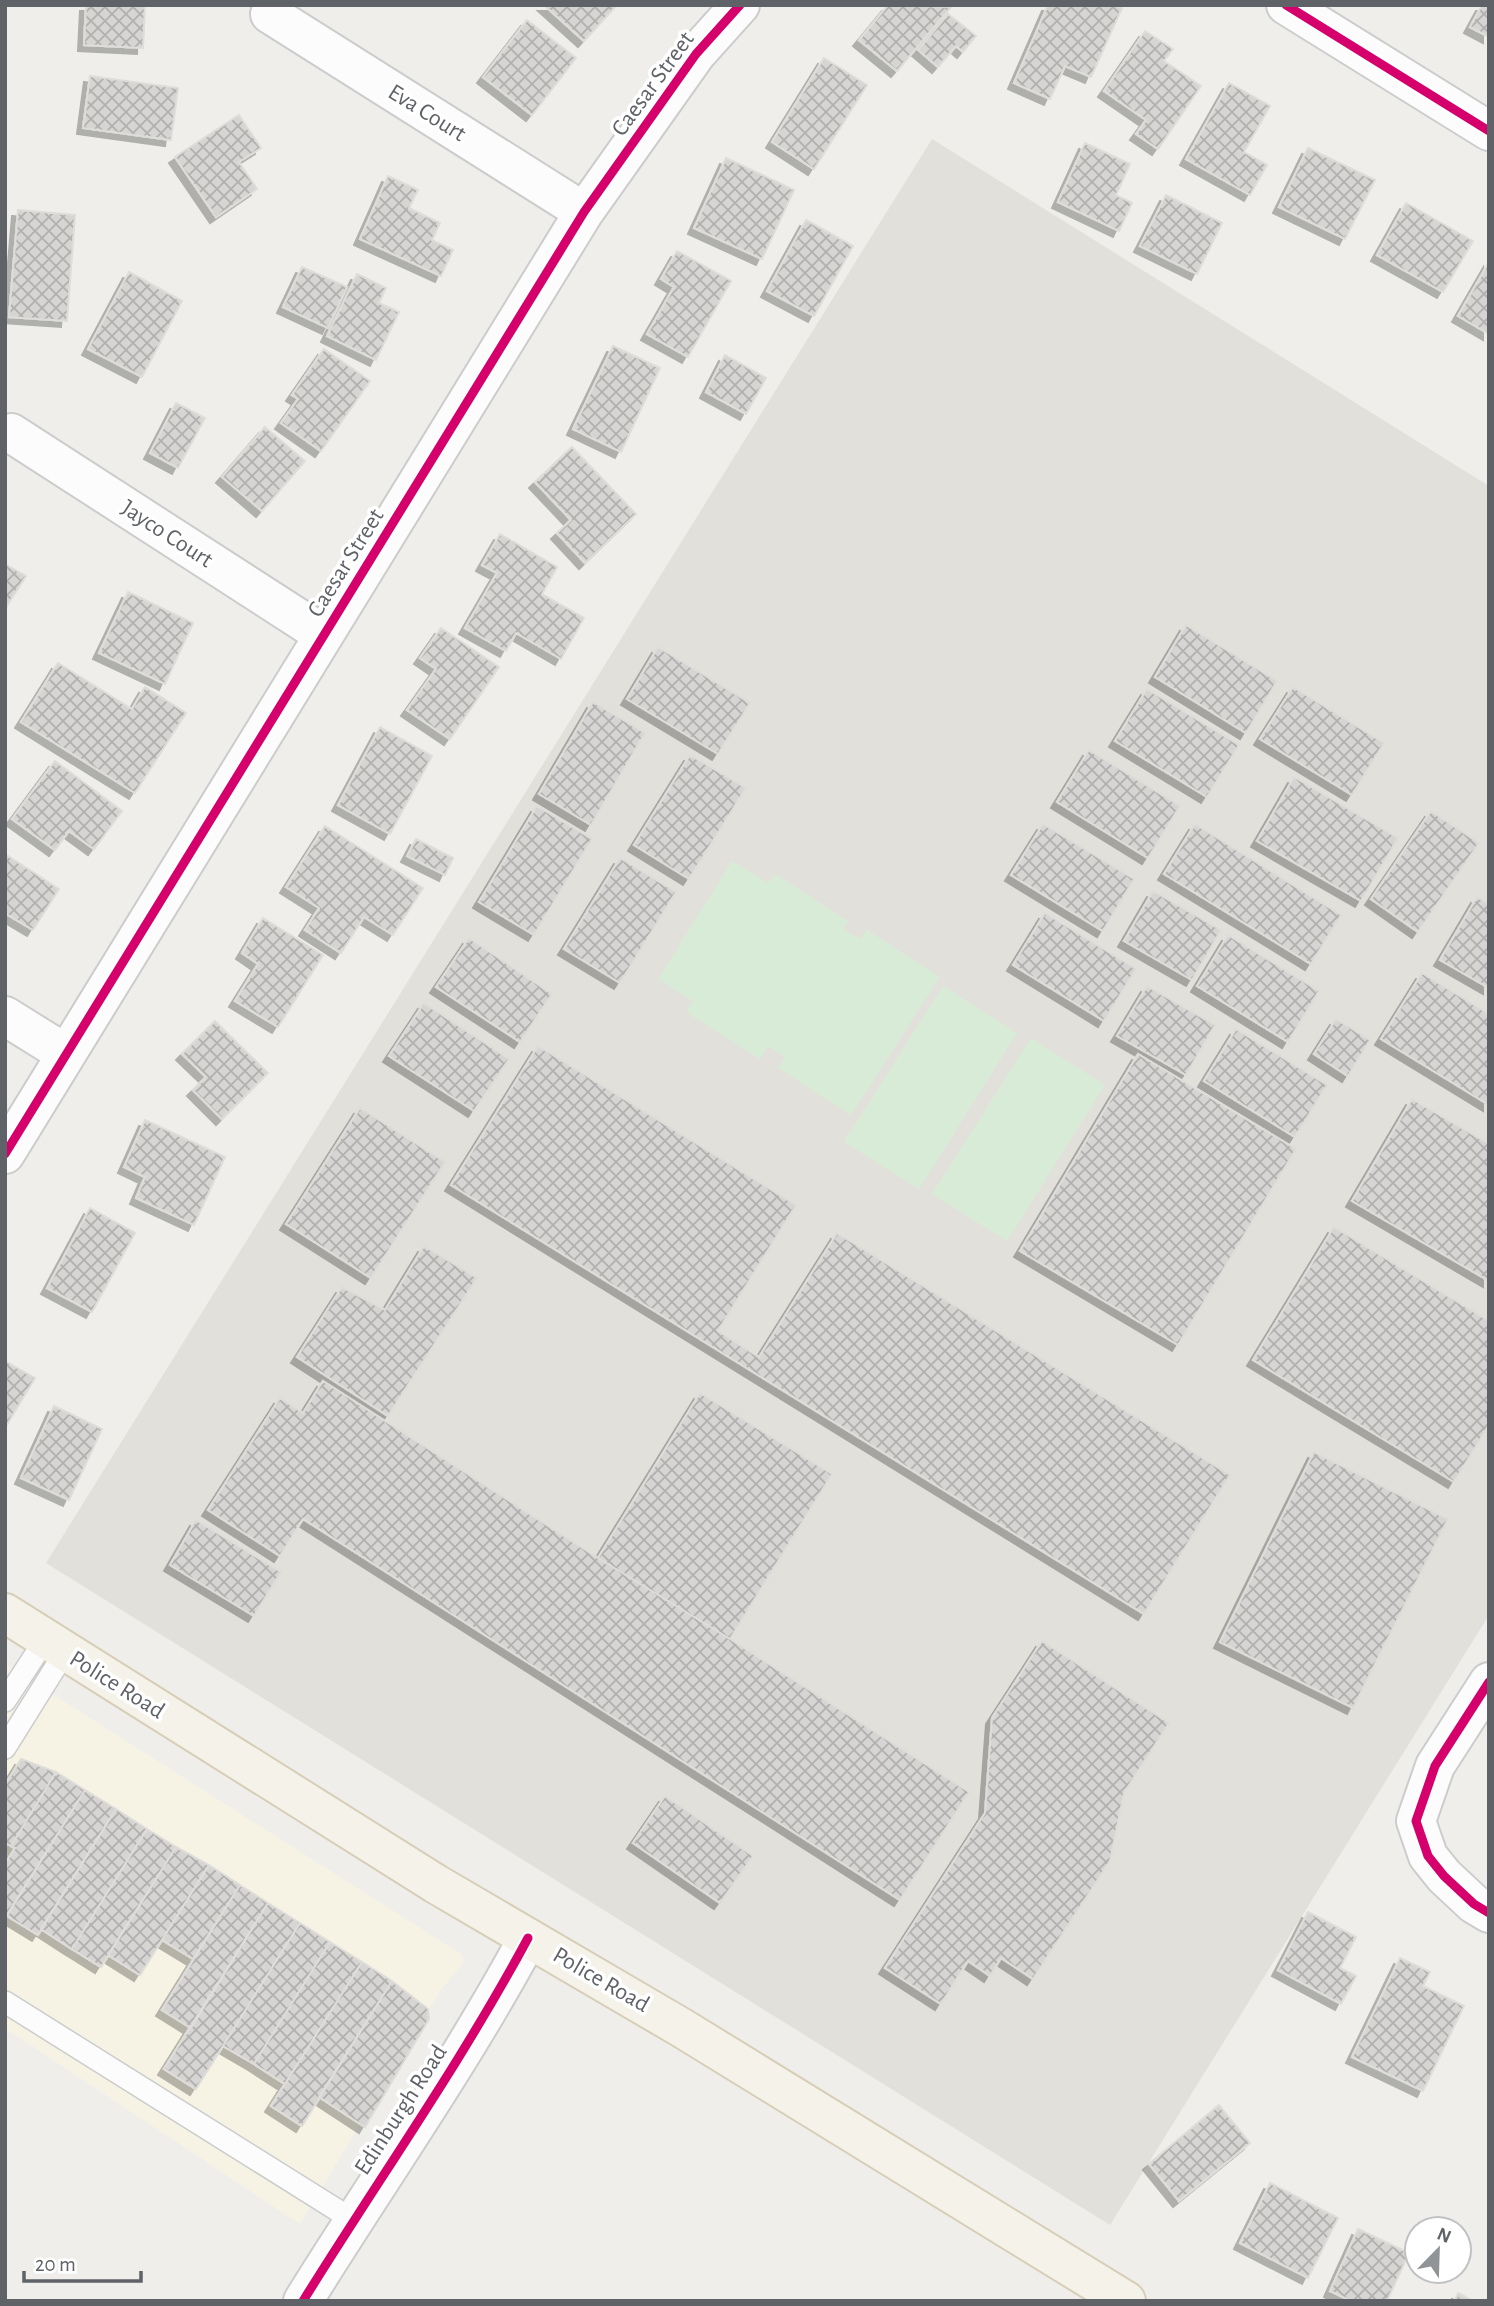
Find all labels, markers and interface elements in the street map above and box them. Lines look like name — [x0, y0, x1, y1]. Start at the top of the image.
street label: Caesar Street — [607, 27, 699, 141]
street label: Eva Court — [384, 80, 470, 146]
street label: Jayco Court — [117, 496, 217, 573]
street label: Caesar Street — [303, 504, 389, 621]
street label: Police Road — [65, 1646, 169, 1724]
street label: Police Road — [549, 1943, 653, 2017]
street label: Edinburgh Road — [350, 2041, 452, 2179]
north arrow — [1403, 2215, 1473, 2285]
text: N — [1434, 2224, 1454, 2247]
scale bar — [24, 2240, 142, 2284]
text: 20 m — [35, 2254, 76, 2275]

